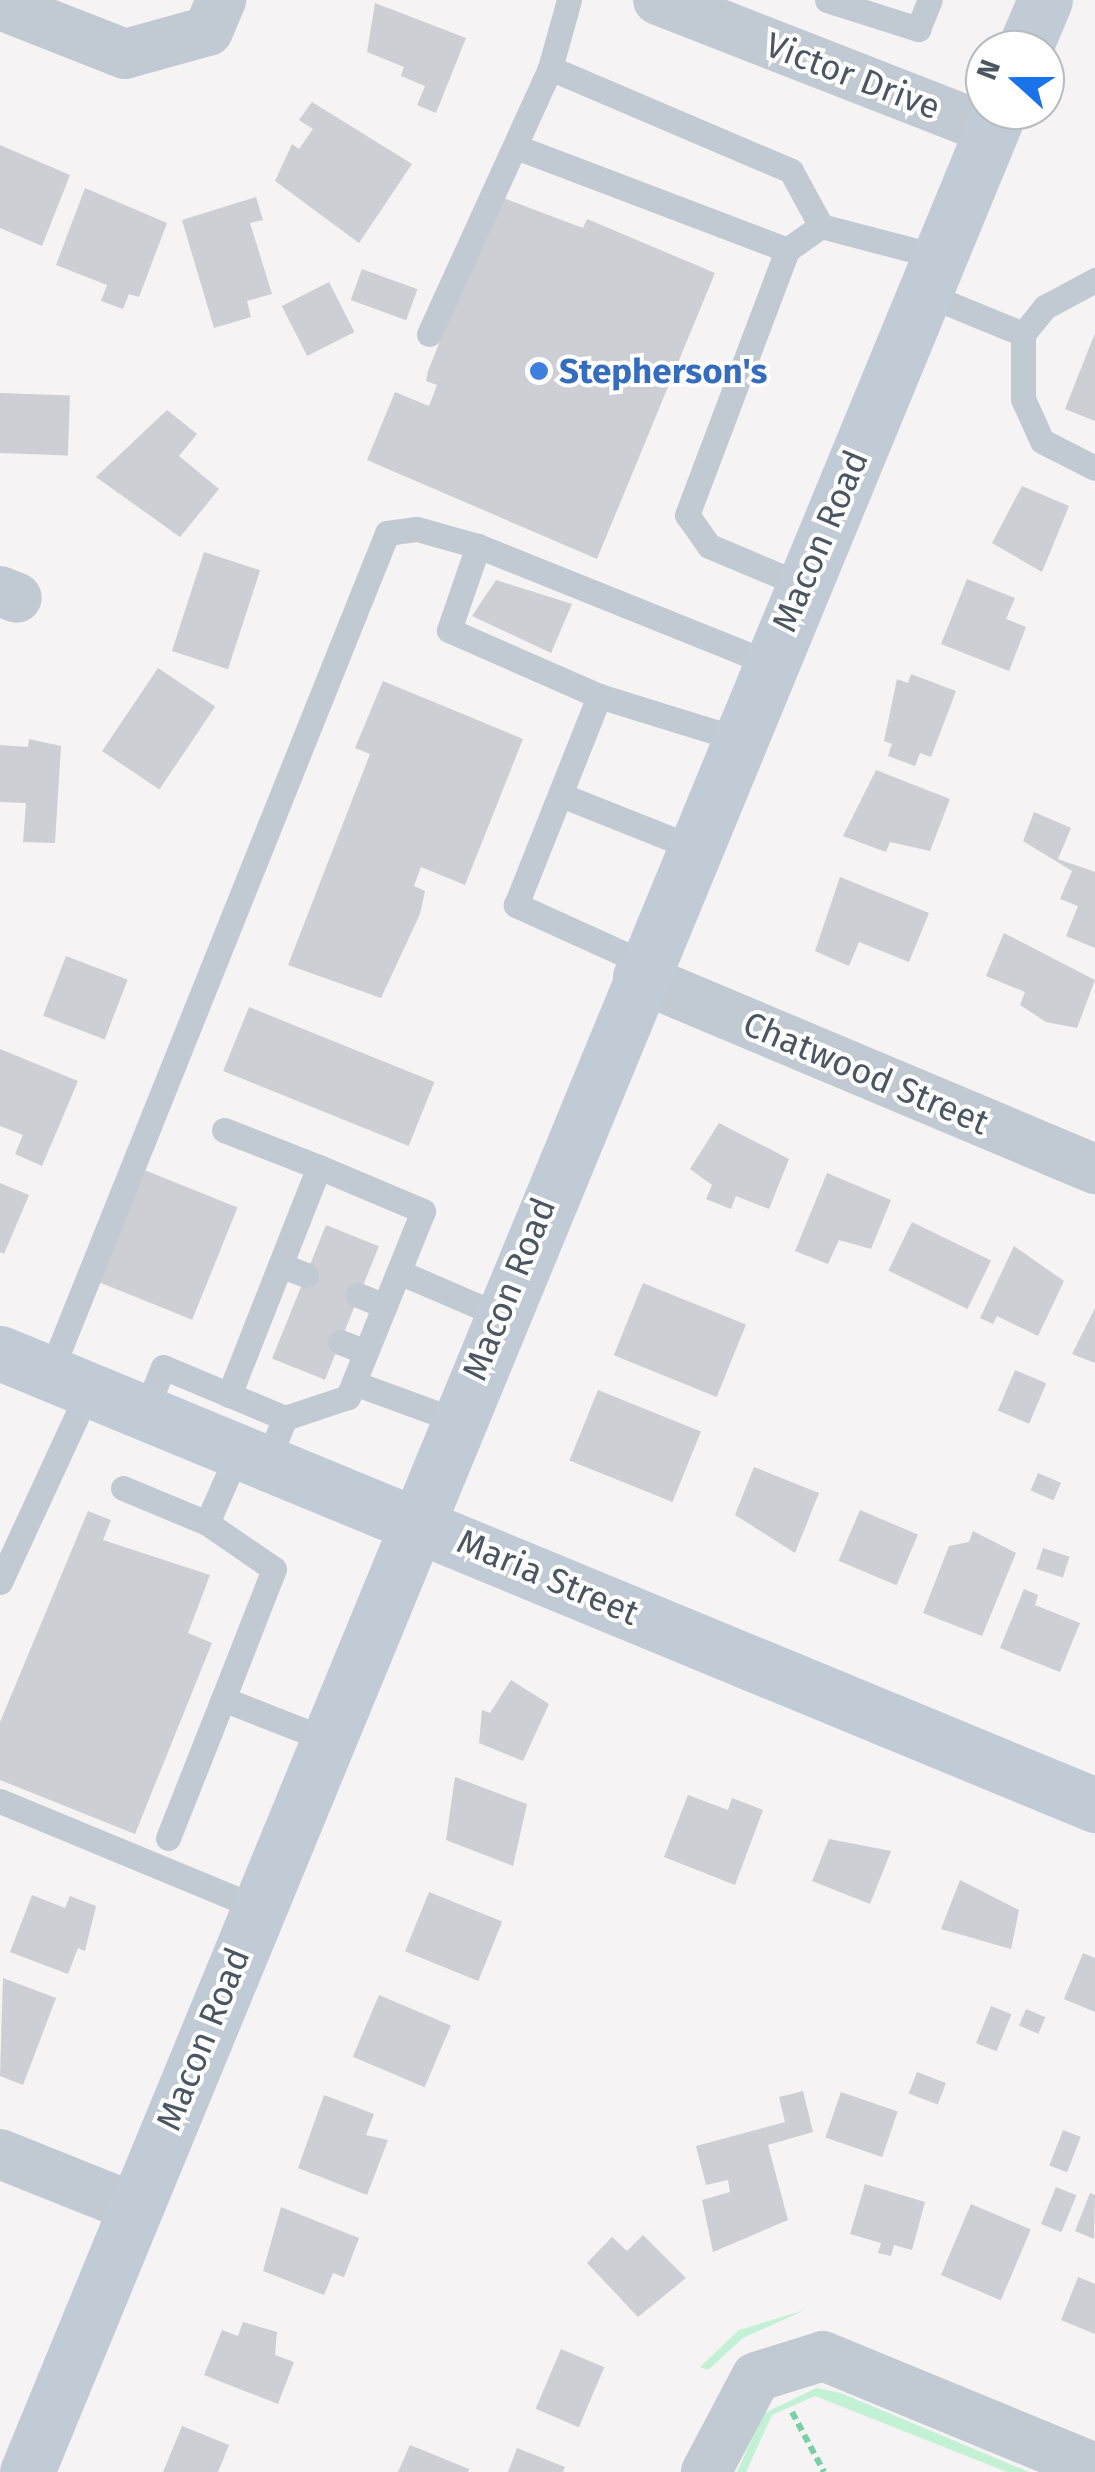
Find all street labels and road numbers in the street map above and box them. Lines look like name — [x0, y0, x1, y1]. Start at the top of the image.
street label: Victor Drive — [760, 24, 946, 128]
street label: Macon Road — [763, 444, 877, 638]
street label: Chatwood Street — [737, 1002, 995, 1144]
street label: Macon Road — [453, 1192, 565, 1386]
street label: Maria Street — [451, 1520, 645, 1634]
street label: Macon Road — [147, 1942, 259, 2136]

